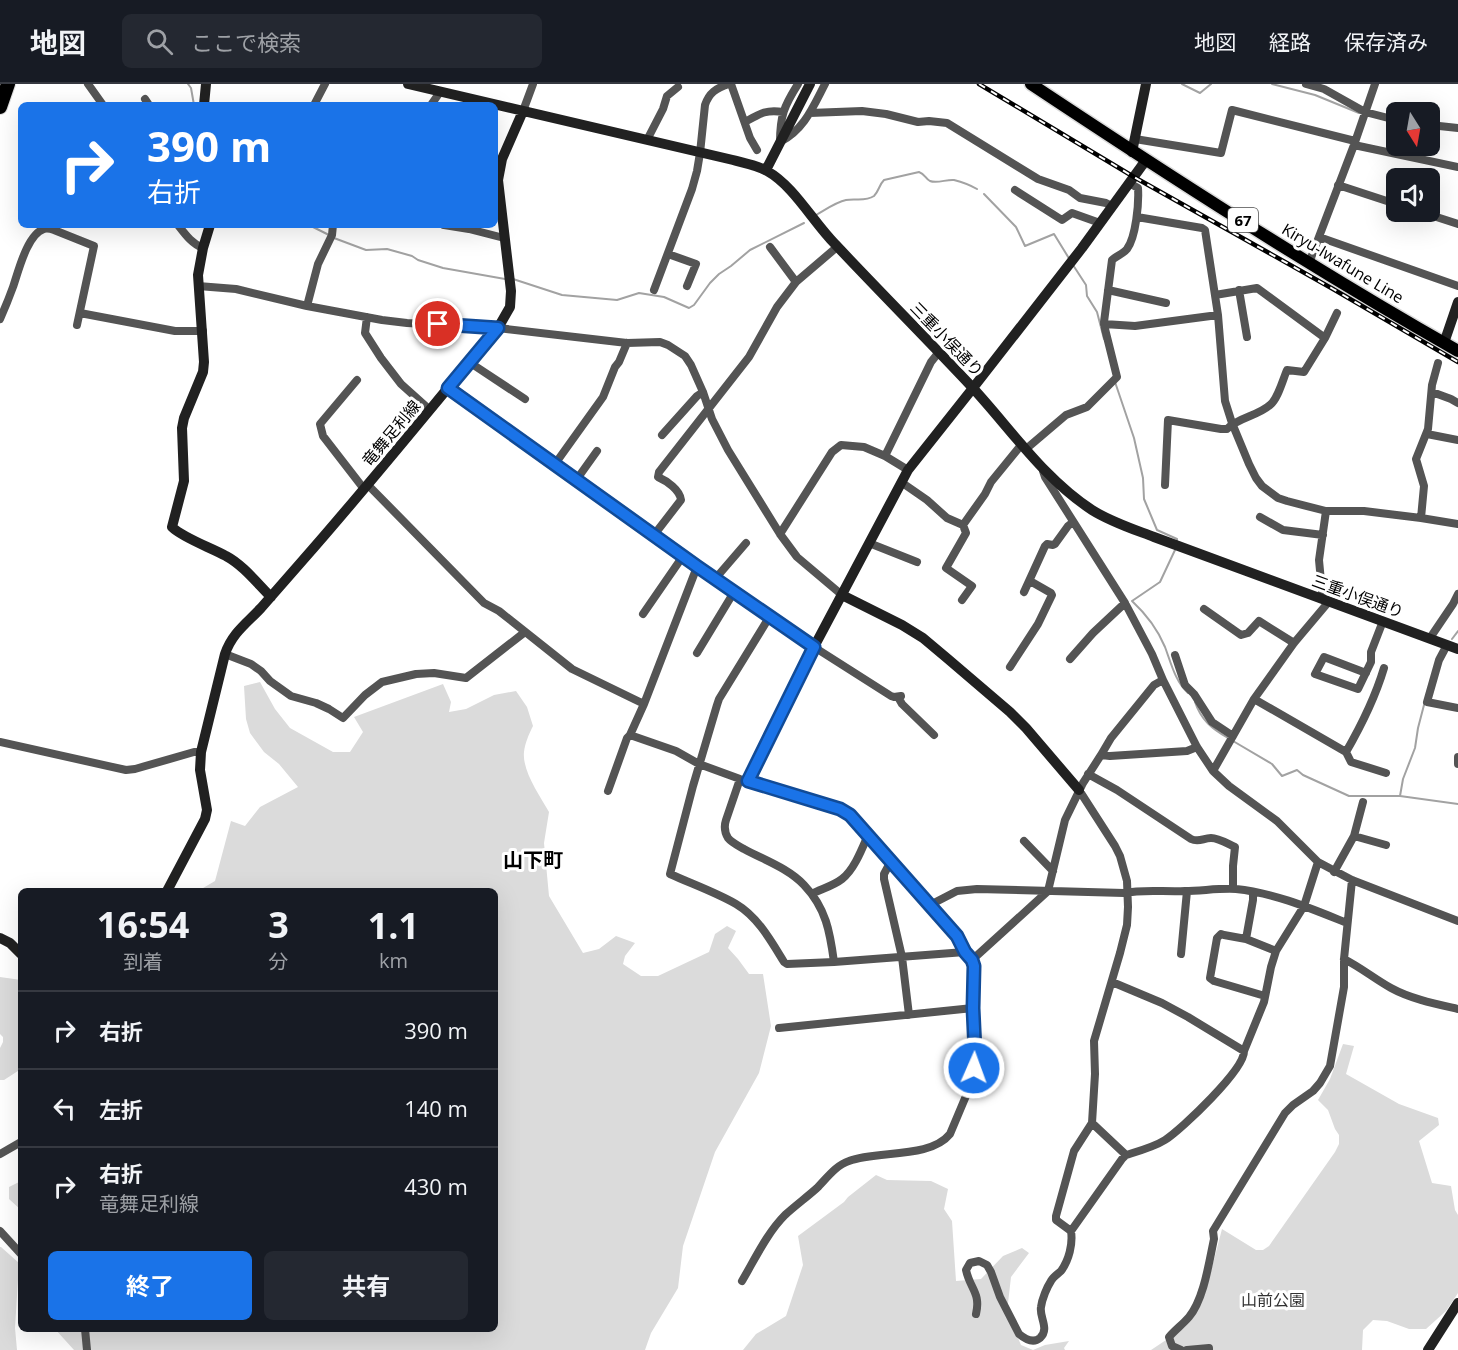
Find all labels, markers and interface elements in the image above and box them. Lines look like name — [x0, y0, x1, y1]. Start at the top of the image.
search box — [122, 14, 542, 68]
text: 地図 — [30, 23, 86, 61]
icon: search — [143, 25, 176, 58]
text: ここで検索 — [191, 27, 301, 57]
text: 地図 — [1194, 28, 1236, 56]
text: 経路 — [1269, 28, 1311, 56]
text: 保存済み — [1344, 28, 1428, 56]
north arrow — [1386, 102, 1440, 156]
map controls — [1386, 102, 1440, 222]
text: 390 m — [147, 117, 271, 174]
icon: right — [48, 126, 126, 204]
button: sound — [1386, 168, 1440, 222]
text: 右折 — [147, 173, 201, 210]
road number: 67 — [1228, 208, 1258, 232]
street label: Kiryu-Iwafune Line — [1278, 218, 1408, 308]
street label: 三重小俣通り — [906, 297, 988, 381]
pin — [412, 298, 463, 349]
icon: arrive — [421, 307, 454, 340]
street label: 竜舞足利線 — [357, 395, 425, 471]
street label: 三重小俣通り — [1309, 569, 1407, 623]
district label: 山下町 — [503, 846, 563, 873]
text: 16:54 — [97, 900, 189, 949]
text: 3 — [268, 900, 289, 949]
text: 1.1 — [368, 901, 419, 950]
text: km — [379, 947, 408, 974]
text: 到着 — [123, 948, 163, 975]
text: 分 — [269, 948, 289, 975]
icon: right — [48, 1014, 81, 1047]
text: 390 m — [404, 1015, 468, 1045]
text: 右折 — [99, 1016, 143, 1046]
position arrow — [942, 1036, 1006, 1100]
icon: left — [48, 1092, 81, 1125]
text: 140 m — [404, 1093, 468, 1123]
text: 左折 — [99, 1094, 143, 1124]
text: 右折 — [99, 1158, 143, 1188]
icon: right — [48, 1170, 81, 1203]
text: 430 m — [404, 1171, 468, 1201]
text: 竜舞足利線 — [99, 1190, 199, 1217]
button: 終了 — [48, 1251, 252, 1320]
button: 共有 — [264, 1251, 468, 1320]
park label: 山前公園 — [1241, 1289, 1305, 1311]

